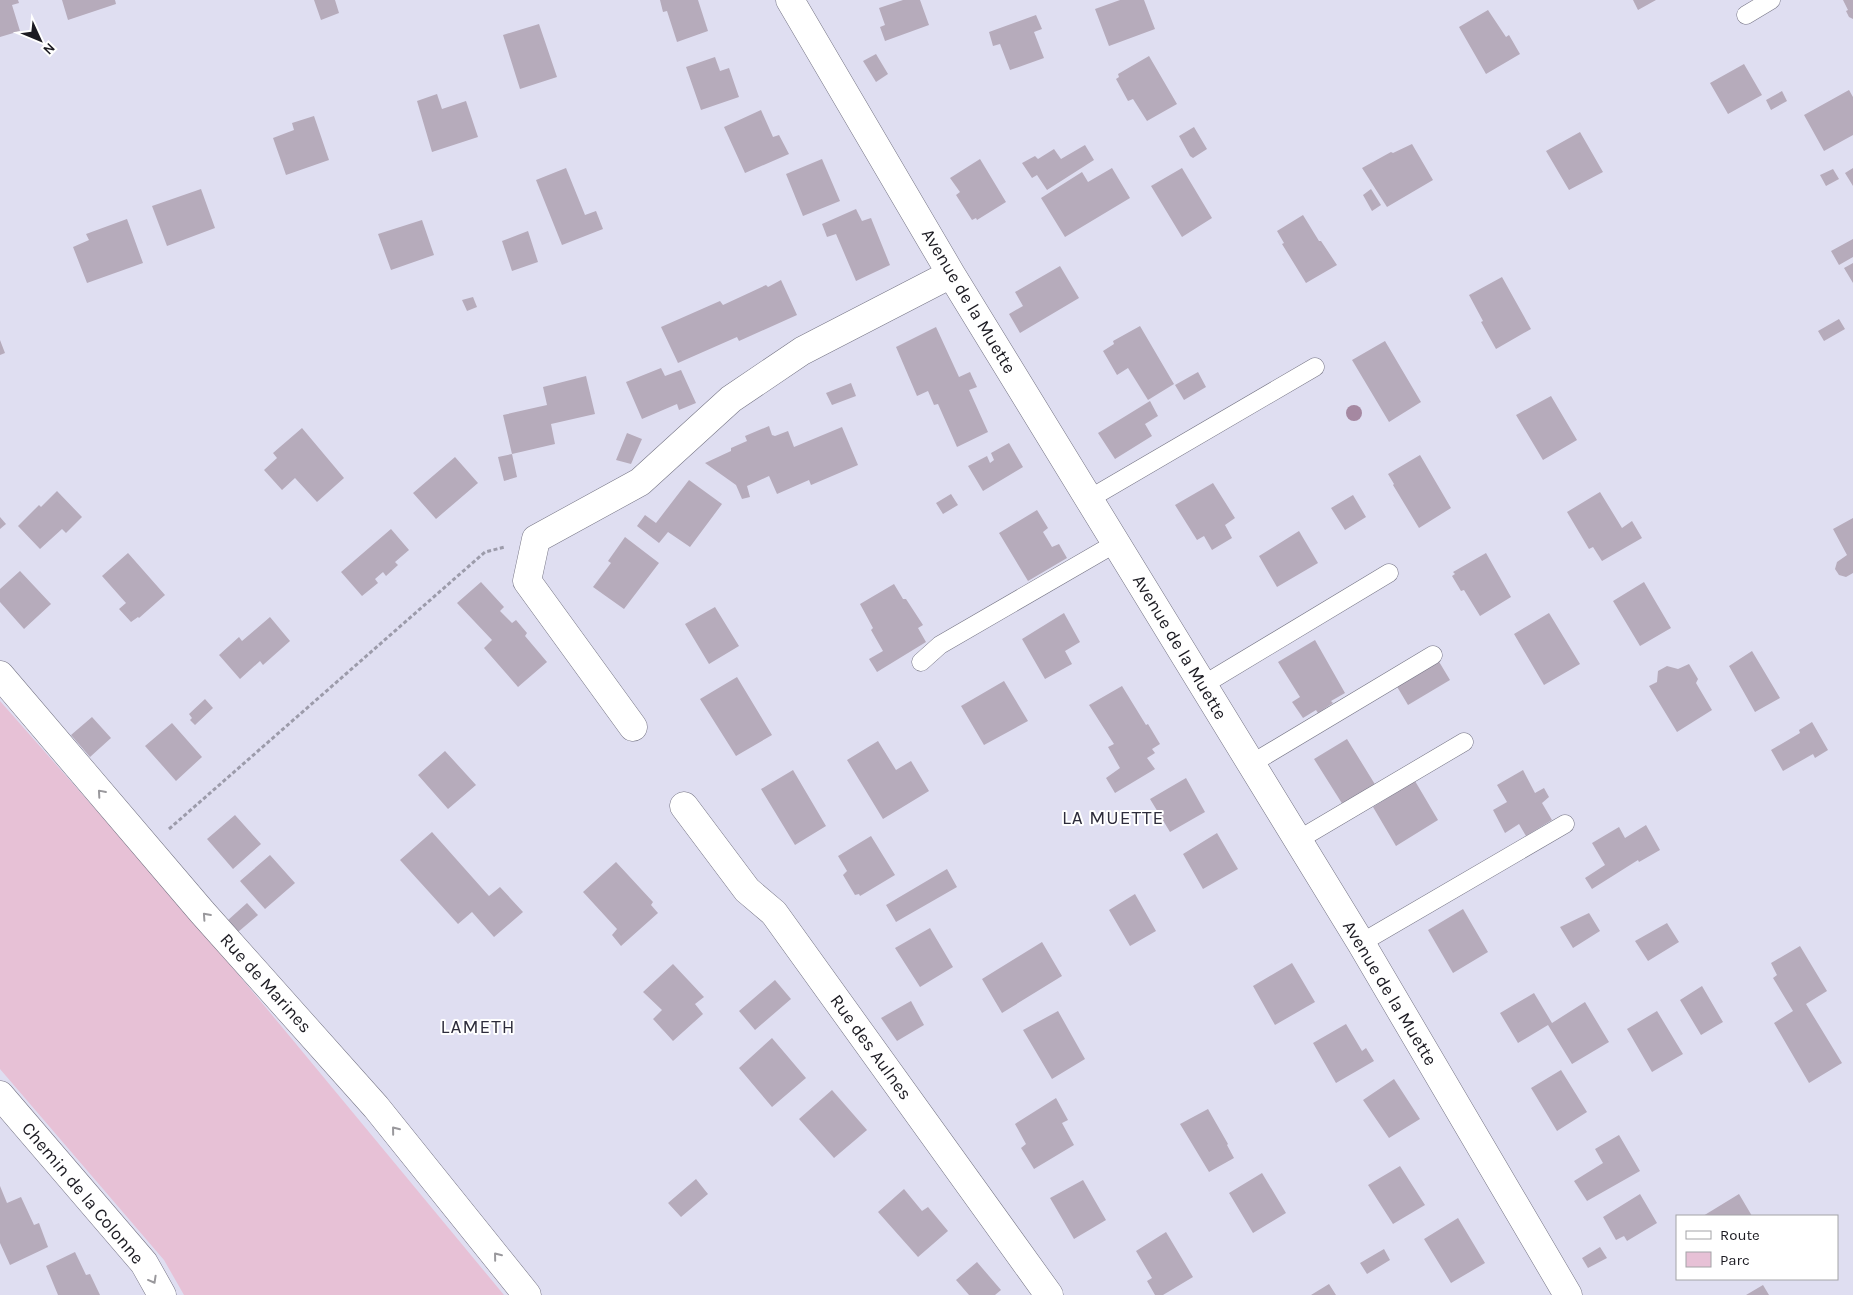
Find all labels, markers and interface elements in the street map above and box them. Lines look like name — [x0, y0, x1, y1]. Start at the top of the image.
north arrow — [15, 15, 65, 65]
text: N — [39, 39, 59, 58]
street label: Avenue de la Muette — [917, 225, 1021, 377]
street label: Avenue de la Muette — [1128, 571, 1232, 723]
one-way arrow — [98, 790, 106, 799]
district label: LA MUETTE — [1062, 807, 1164, 829]
one-way arrow — [203, 913, 212, 922]
street label: Avenue de la Muette — [1338, 917, 1442, 1069]
street label: Rue de Marines — [216, 929, 316, 1037]
street label: Rue des Aulnes — [825, 990, 917, 1104]
district label: LAMETH — [441, 1016, 515, 1038]
street label: Chemin de la Colonne — [17, 1118, 149, 1268]
one-way arrow — [392, 1127, 400, 1136]
legend — [1676, 1215, 1838, 1280]
text: Route — [1720, 1226, 1760, 1244]
text: Parc — [1720, 1251, 1750, 1269]
one-way arrow — [493, 1253, 502, 1262]
one-way arrow — [147, 1275, 157, 1284]

